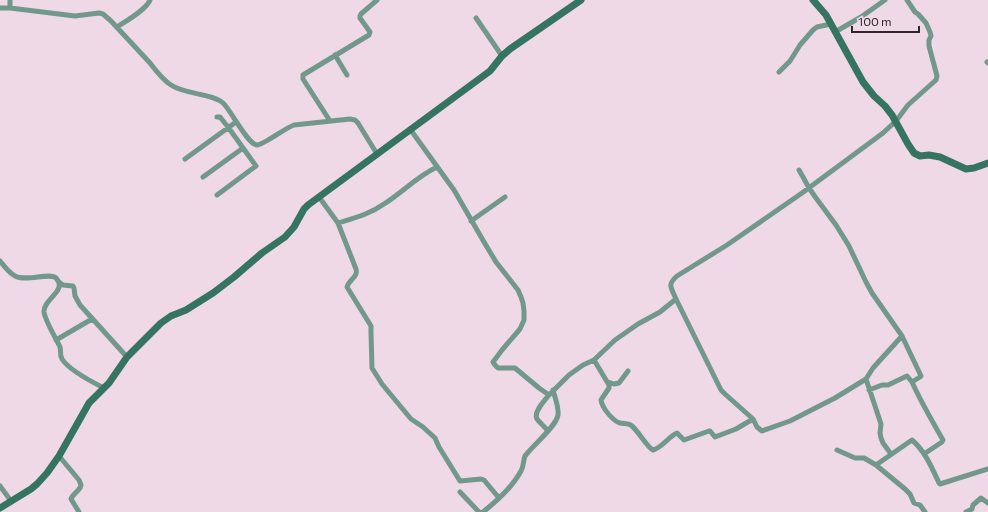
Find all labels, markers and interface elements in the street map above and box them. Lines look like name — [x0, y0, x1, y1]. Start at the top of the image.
scale bar — [852, 8, 919, 34]
text: 100 m — [858, 14, 892, 28]

